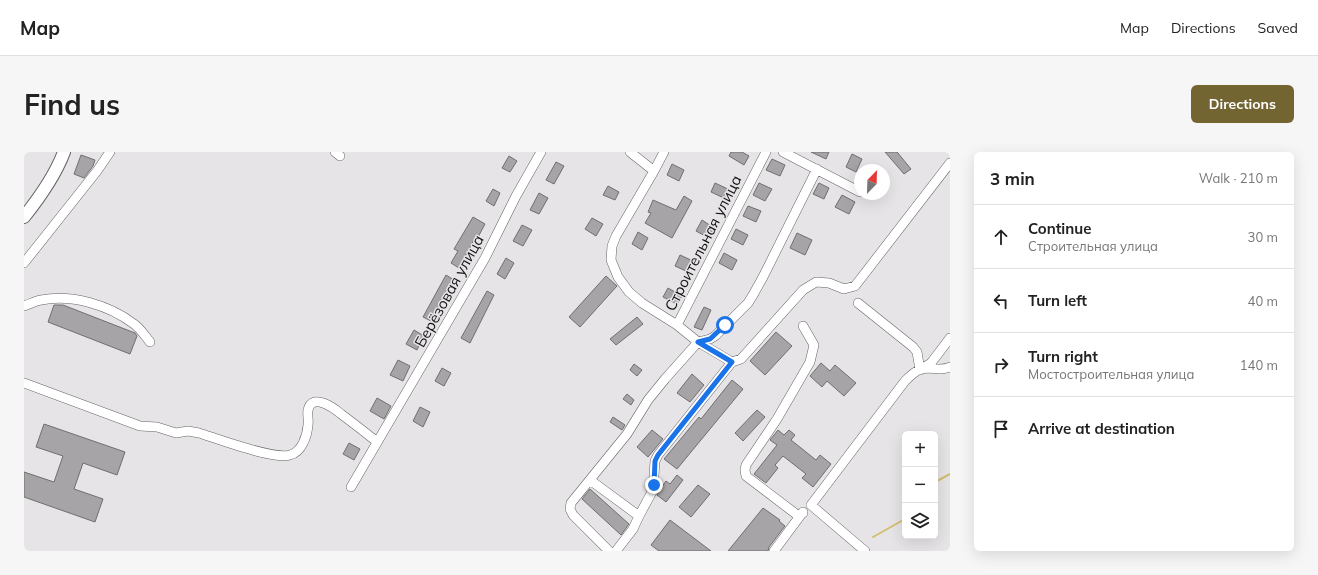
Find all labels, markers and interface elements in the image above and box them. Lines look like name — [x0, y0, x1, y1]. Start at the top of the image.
text: Map — [20, 16, 60, 40]
text: Map — [1120, 19, 1149, 37]
text: Directions — [1171, 19, 1236, 37]
text: Saved — [1258, 19, 1298, 37]
button: Directions — [1191, 85, 1294, 123]
text: Find us — [24, 87, 120, 122]
north arrow — [854, 164, 890, 200]
text: 3 min — [990, 168, 1035, 189]
text: Walk · 210 m — [1199, 170, 1278, 186]
street label: Строительная улица — [660, 172, 746, 314]
text: Continue — [1028, 219, 1091, 238]
icon: ahead — [990, 226, 1012, 248]
text: 30 m — [1248, 229, 1278, 245]
street label: Берёзовая улица — [410, 231, 488, 351]
text: Строительная улица — [1028, 238, 1158, 254]
icon: left — [990, 290, 1012, 312]
text: Turn left — [1028, 291, 1087, 310]
text: 40 m — [1248, 293, 1278, 309]
route start — [716, 316, 734, 334]
text: Turn right — [1028, 347, 1098, 366]
icon: right — [990, 354, 1012, 376]
text: 140 m — [1240, 357, 1278, 373]
text: Мостостроительная улица — [1028, 366, 1194, 382]
icon: arrive — [990, 418, 1012, 440]
text: Arrive at destination — [1028, 419, 1175, 438]
map controls — [902, 431, 938, 539]
button: + — [902, 431, 938, 467]
button: − — [902, 467, 938, 503]
route end — [645, 476, 663, 494]
button: layers — [902, 503, 938, 539]

